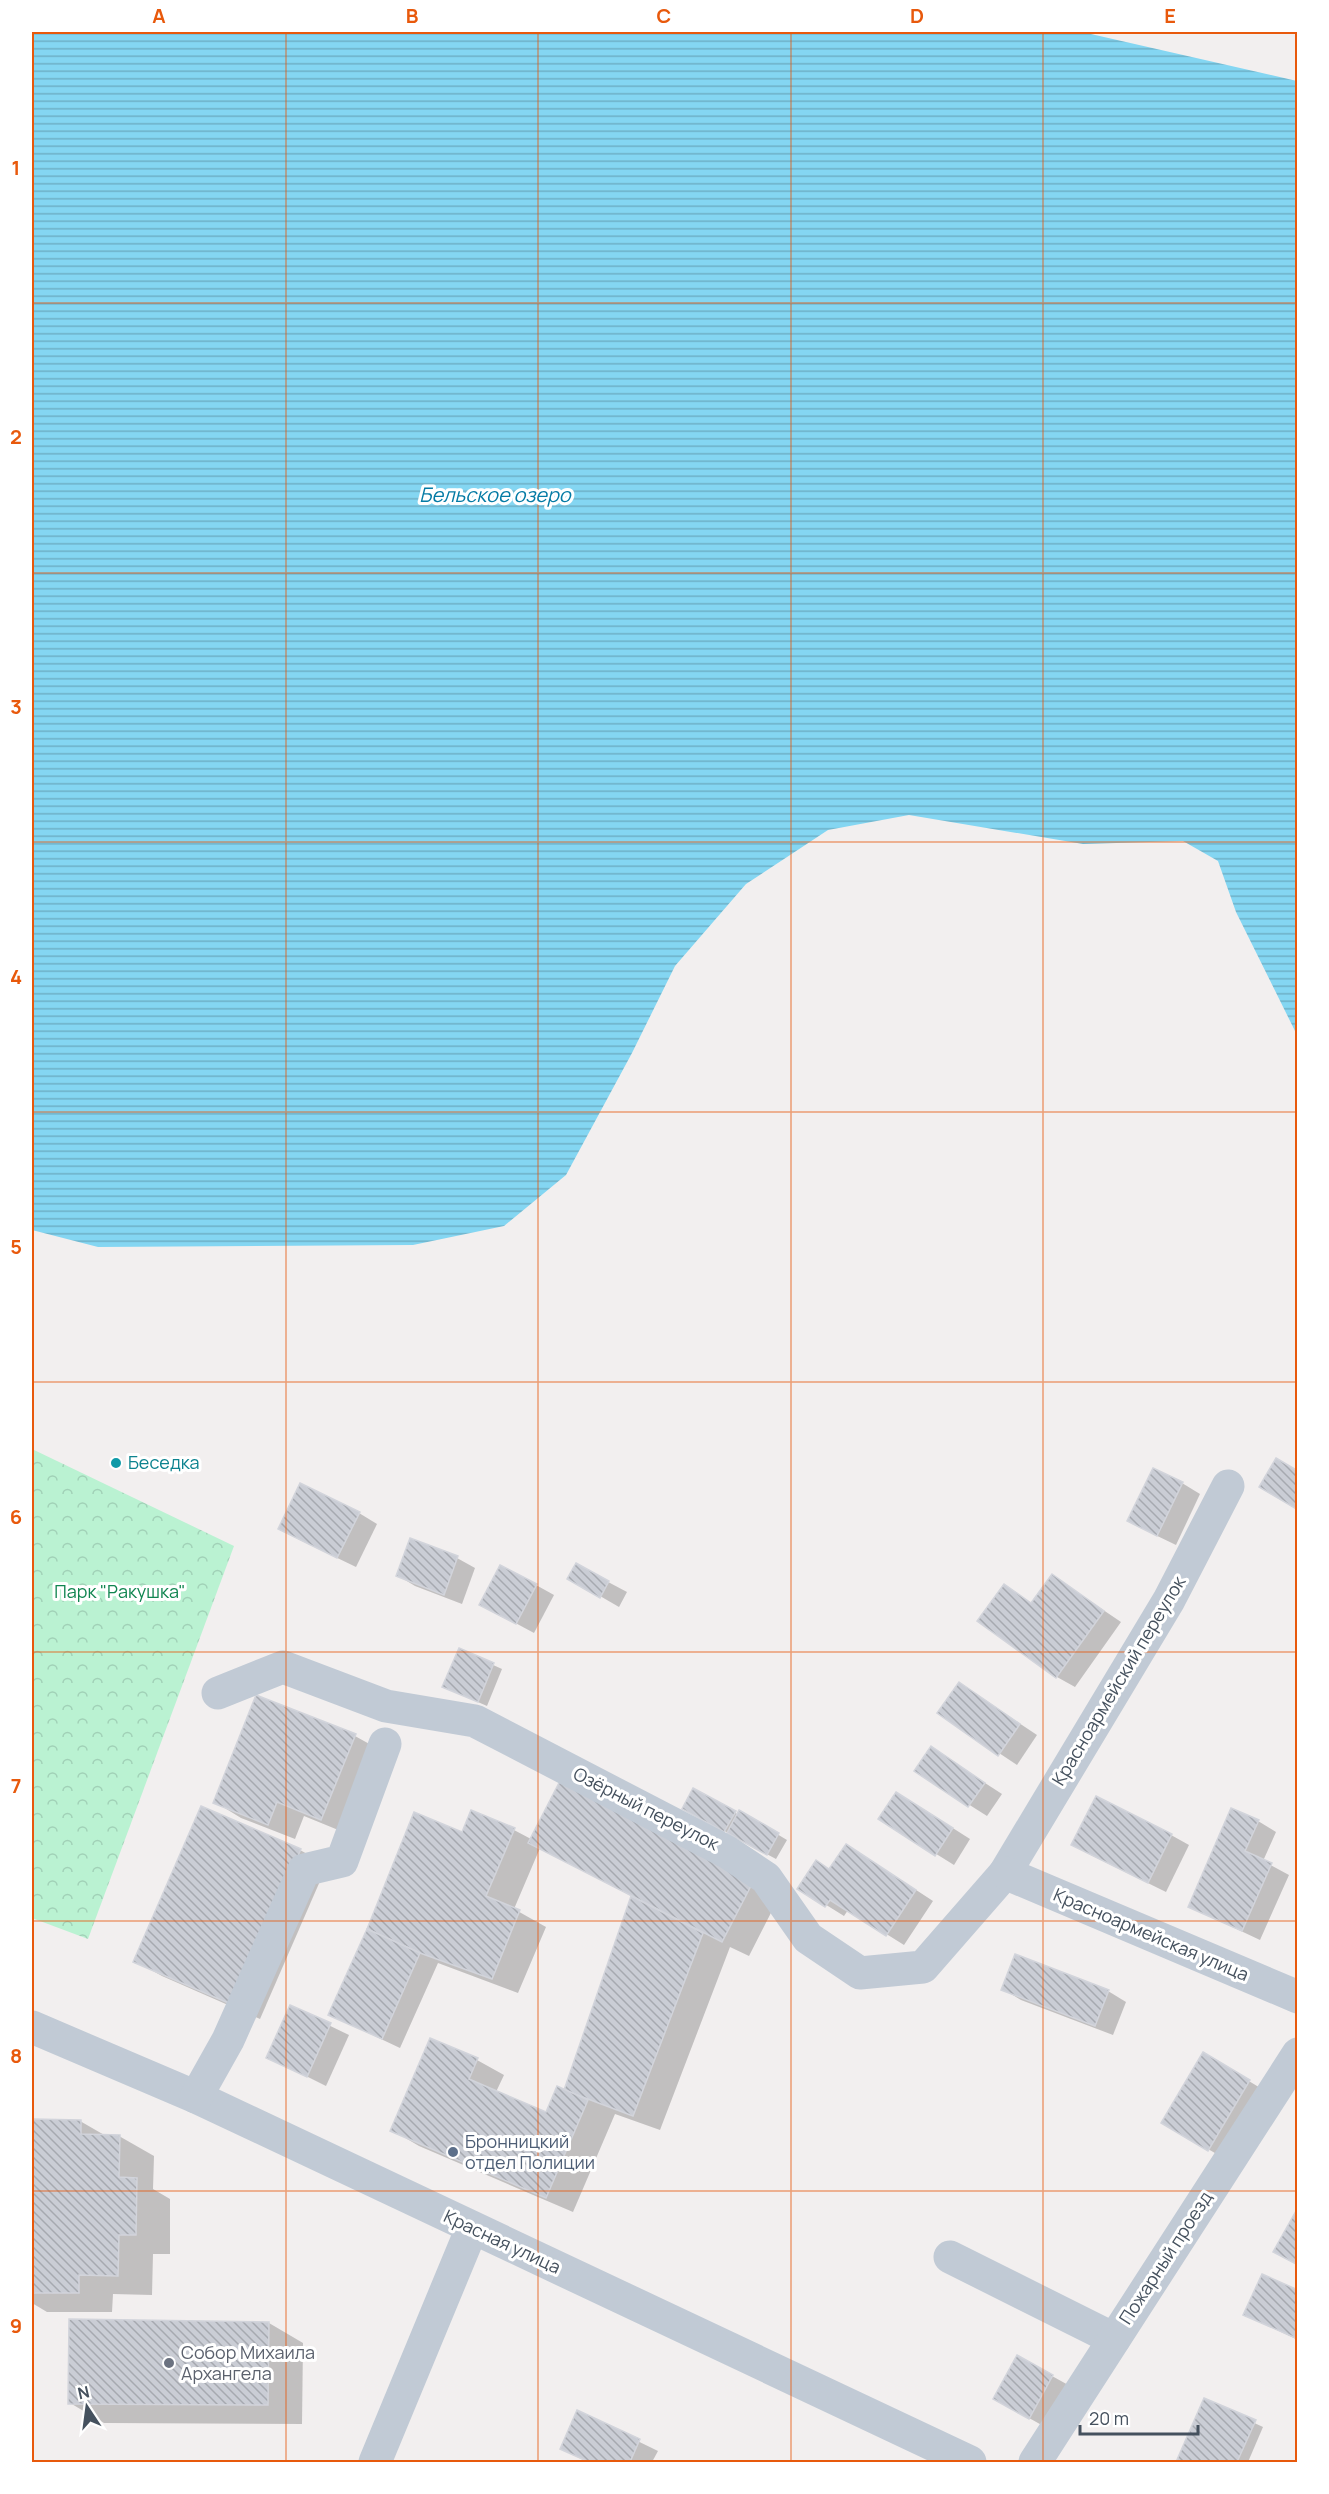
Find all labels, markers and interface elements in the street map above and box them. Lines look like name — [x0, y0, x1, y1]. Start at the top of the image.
text: A — [152, 2, 166, 29]
text: B — [406, 2, 419, 29]
text: C — [657, 2, 671, 29]
text: D — [910, 2, 924, 29]
text: E — [1164, 2, 1176, 29]
text: 1 — [12, 154, 20, 181]
text: 2 — [10, 423, 22, 450]
water label: Бельское озеро — [419, 481, 572, 508]
text: 3 — [10, 693, 22, 720]
text: 4 — [10, 963, 22, 990]
text: 5 — [10, 1233, 22, 1260]
place label: Беседка — [128, 1450, 200, 1474]
marker: Беседка — [109, 1456, 123, 1470]
text: 6 — [10, 1503, 22, 1530]
street label: Красноармейский переулок — [1046, 1570, 1191, 1790]
park label: Парк "Ракушка" — [54, 1579, 186, 1603]
street label: Озёрный переулок — [570, 1761, 724, 1856]
text: 7 — [11, 1772, 21, 1799]
street label: Красноармейская улица — [1050, 1882, 1253, 1986]
text: 8 — [10, 2042, 22, 2069]
place label: Бронницкий отдел Полиции — [465, 2129, 595, 2174]
marker: Бронницкий отдел Полиции — [446, 2145, 460, 2159]
street label: Пожарный проезд — [1113, 2186, 1217, 2329]
street label: Красная улица — [440, 2204, 565, 2279]
text: 9 — [10, 2312, 22, 2339]
place label: Собор Михаила Архангела — [181, 2340, 315, 2385]
marker: Собор Михаила Архангела — [162, 2356, 176, 2370]
north arrow — [57, 2377, 117, 2437]
text: N — [76, 2380, 92, 2404]
scale bar — [1080, 2398, 1198, 2436]
text: 20 m — [1089, 2406, 1129, 2430]

